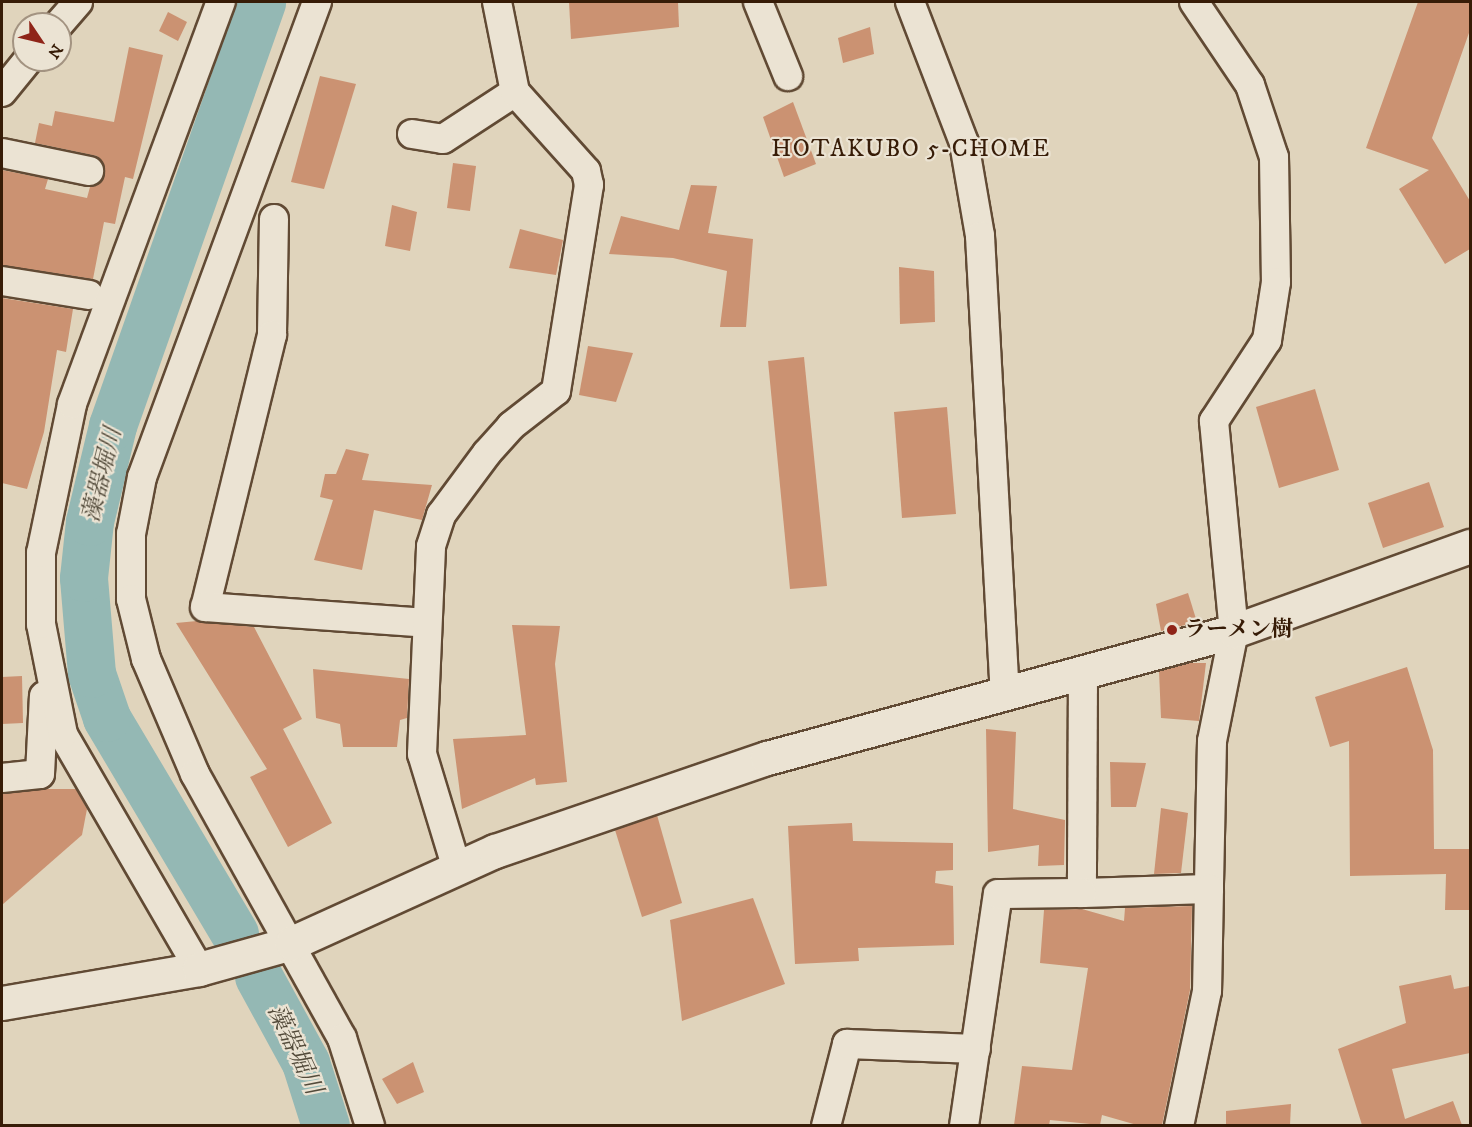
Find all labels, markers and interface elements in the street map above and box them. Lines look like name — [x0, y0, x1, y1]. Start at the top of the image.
north arrow — [12, 12, 72, 72]
text: N — [43, 40, 67, 62]
district label: HOTAKUBO 5-CHOME — [771, 136, 1051, 164]
water label: 藻器堀川 — [77, 425, 129, 525]
place label: ラーメン樹 — [1184, 617, 1294, 643]
marker: ラーメン樹 — [1165, 623, 1179, 637]
water label: 藻器堀川 — [261, 1000, 327, 1100]

